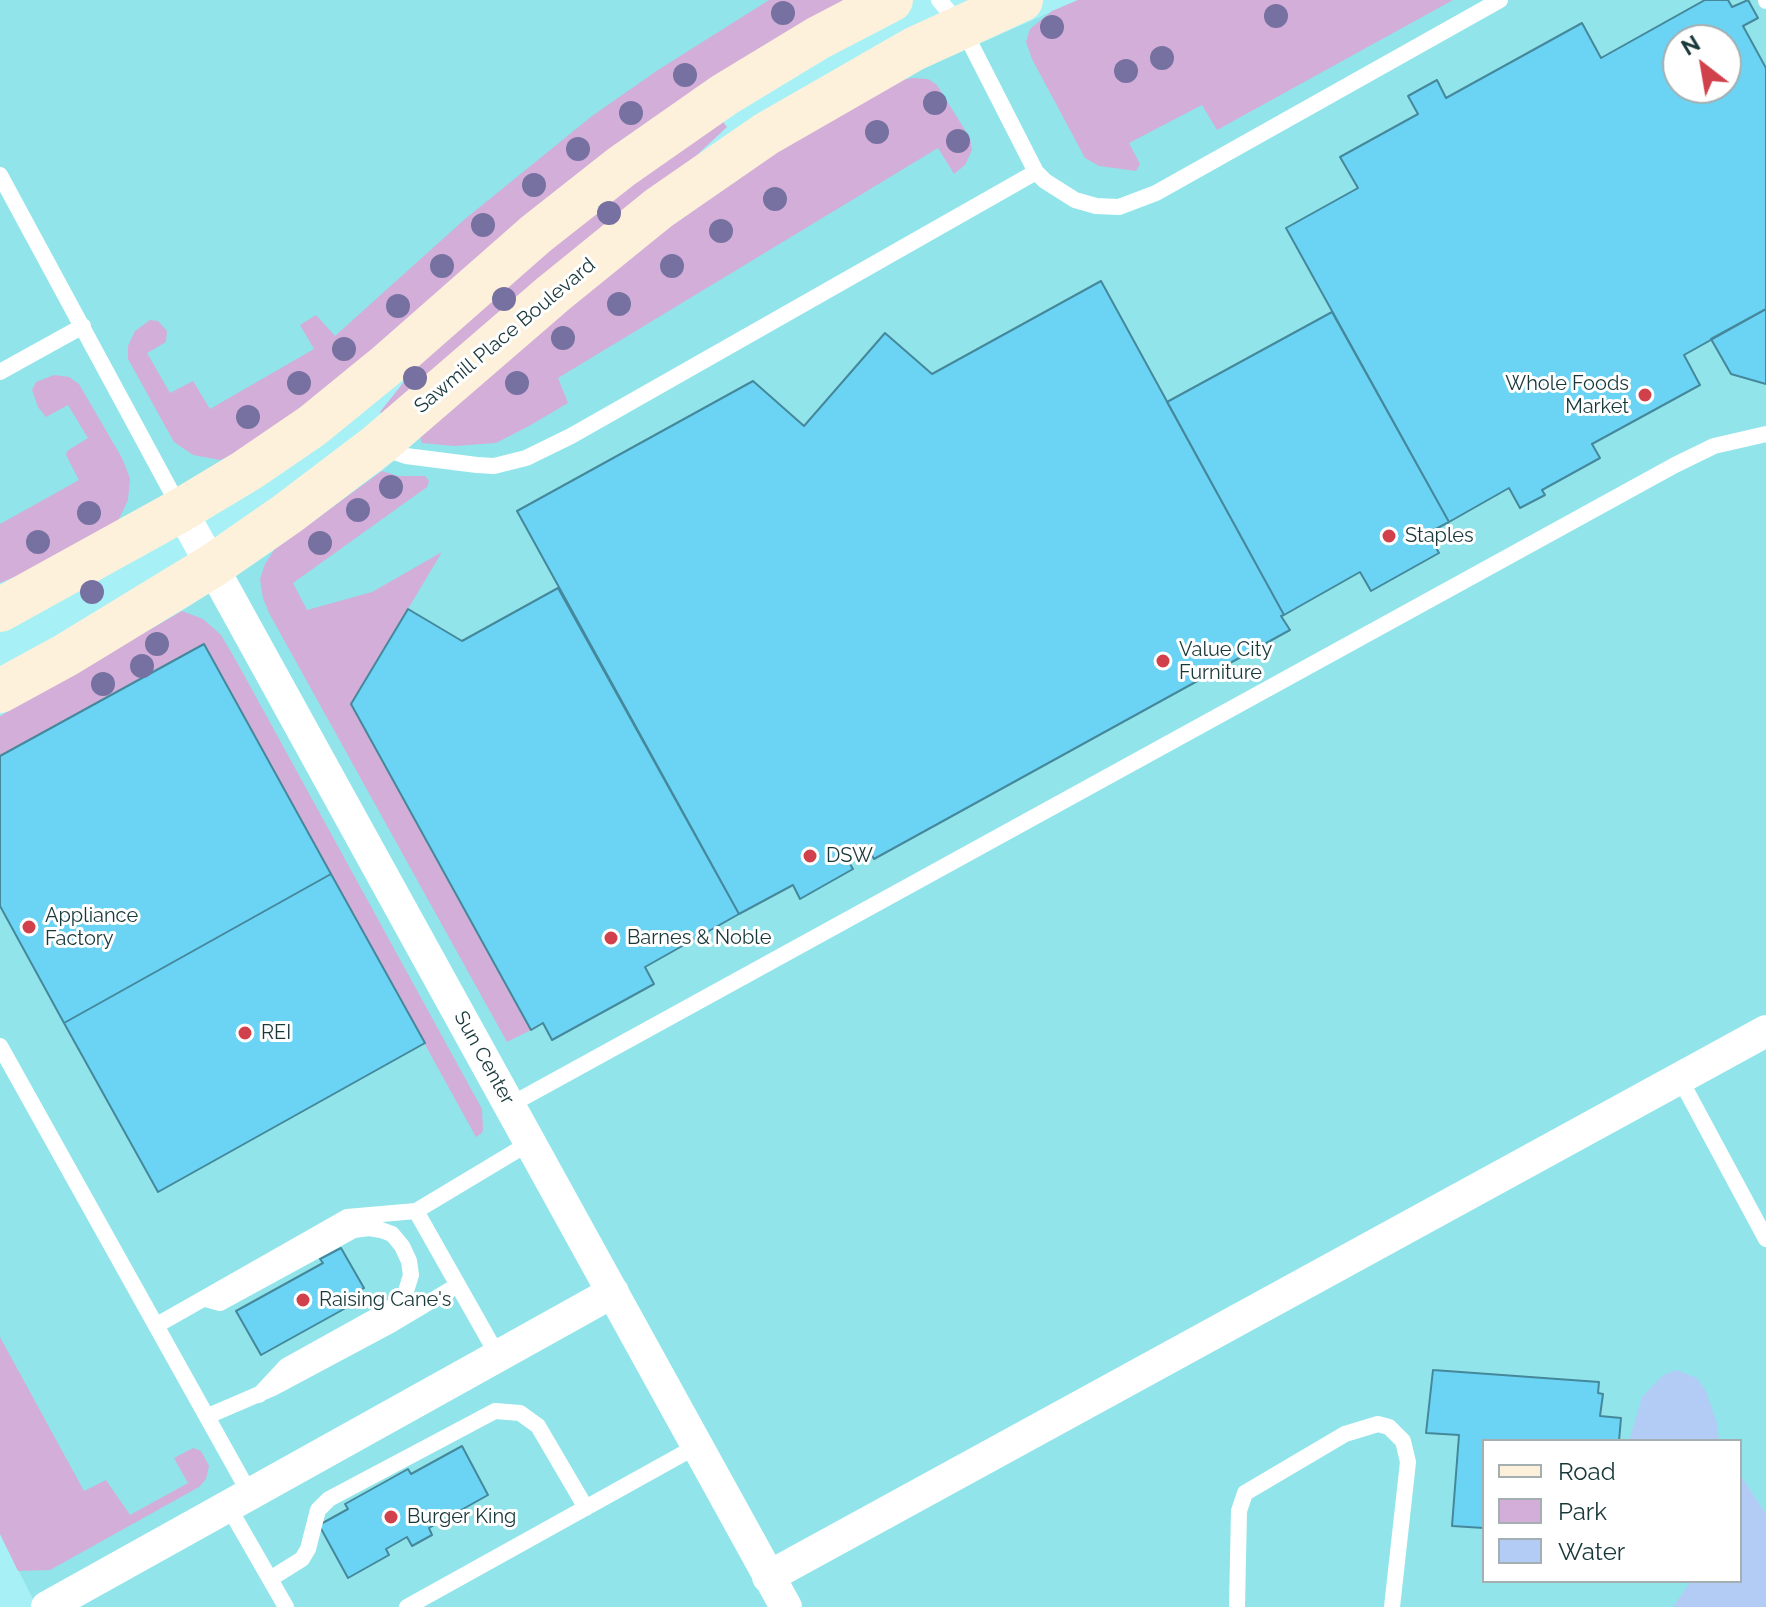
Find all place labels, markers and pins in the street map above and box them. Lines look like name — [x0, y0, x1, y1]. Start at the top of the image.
place label: Whole Foods Market — [1505, 372, 1629, 419]
marker: Whole Foods Market — [1636, 386, 1654, 404]
place label: Staples — [1405, 524, 1474, 548]
marker: Staples — [1380, 527, 1398, 545]
place label: Value City Furniture — [1179, 638, 1272, 685]
marker: Value City Furniture — [1154, 652, 1172, 670]
place label: DSW — [826, 844, 873, 868]
marker: DSW — [801, 847, 819, 865]
place label: Appliance Factory — [45, 904, 138, 951]
marker: Appliance Factory — [20, 918, 38, 936]
place label: Barnes & Noble — [627, 926, 772, 950]
marker: Barnes & Noble — [602, 929, 620, 947]
place label: REI — [261, 1021, 291, 1045]
marker: REI — [236, 1024, 254, 1042]
place label: Raising Cane's — [319, 1288, 451, 1312]
marker: Raising Cane's — [294, 1291, 312, 1309]
place label: Burger King — [407, 1505, 516, 1529]
marker: Burger King — [382, 1508, 400, 1526]

